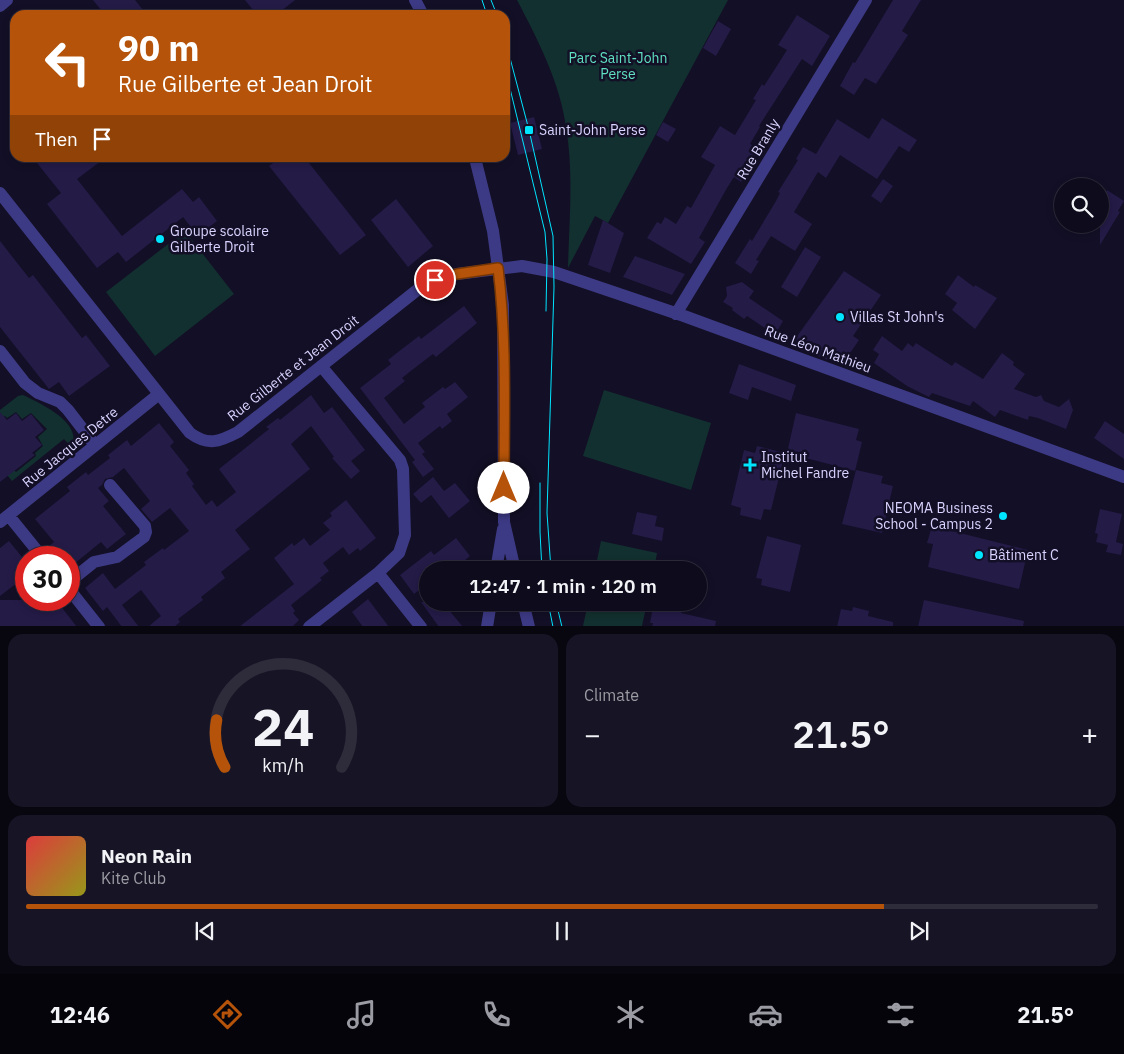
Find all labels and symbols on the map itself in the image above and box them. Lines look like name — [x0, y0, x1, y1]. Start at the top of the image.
park label: Parc Saint-John Perse — [569, 49, 667, 83]
street label: Rue Branly — [733, 115, 783, 183]
place label: Saint-John Perse — [539, 121, 646, 139]
marker: Saint-John Perse — [523, 124, 535, 136]
place label: Groupe scolaire Gilberte Droit — [170, 222, 269, 256]
marker: Groupe scolaire Gilberte Droit — [154, 233, 166, 245]
pin — [414, 259, 456, 301]
place label: Villas St John's — [850, 308, 945, 326]
street label: Rue Gilberte et Jean Droit — [224, 311, 362, 425]
marker: Villas St John's — [834, 311, 846, 323]
street label: Rue Léon Mathieu — [762, 321, 874, 377]
street label: Rue Jacques Detre — [18, 403, 122, 491]
place label: Institut Michel Fandre — [761, 448, 850, 482]
marker: Institut Michel Fandre — [743, 458, 757, 472]
position arrow — [477, 461, 529, 513]
place label: NEOMA Business School - Campus 2 — [875, 499, 993, 533]
marker: NEOMA Business School - Campus 2 — [997, 510, 1009, 522]
speed limit sign: 30 — [15, 546, 80, 611]
place label: Bâtiment C — [989, 546, 1059, 564]
marker: Bâtiment C — [973, 549, 985, 561]

